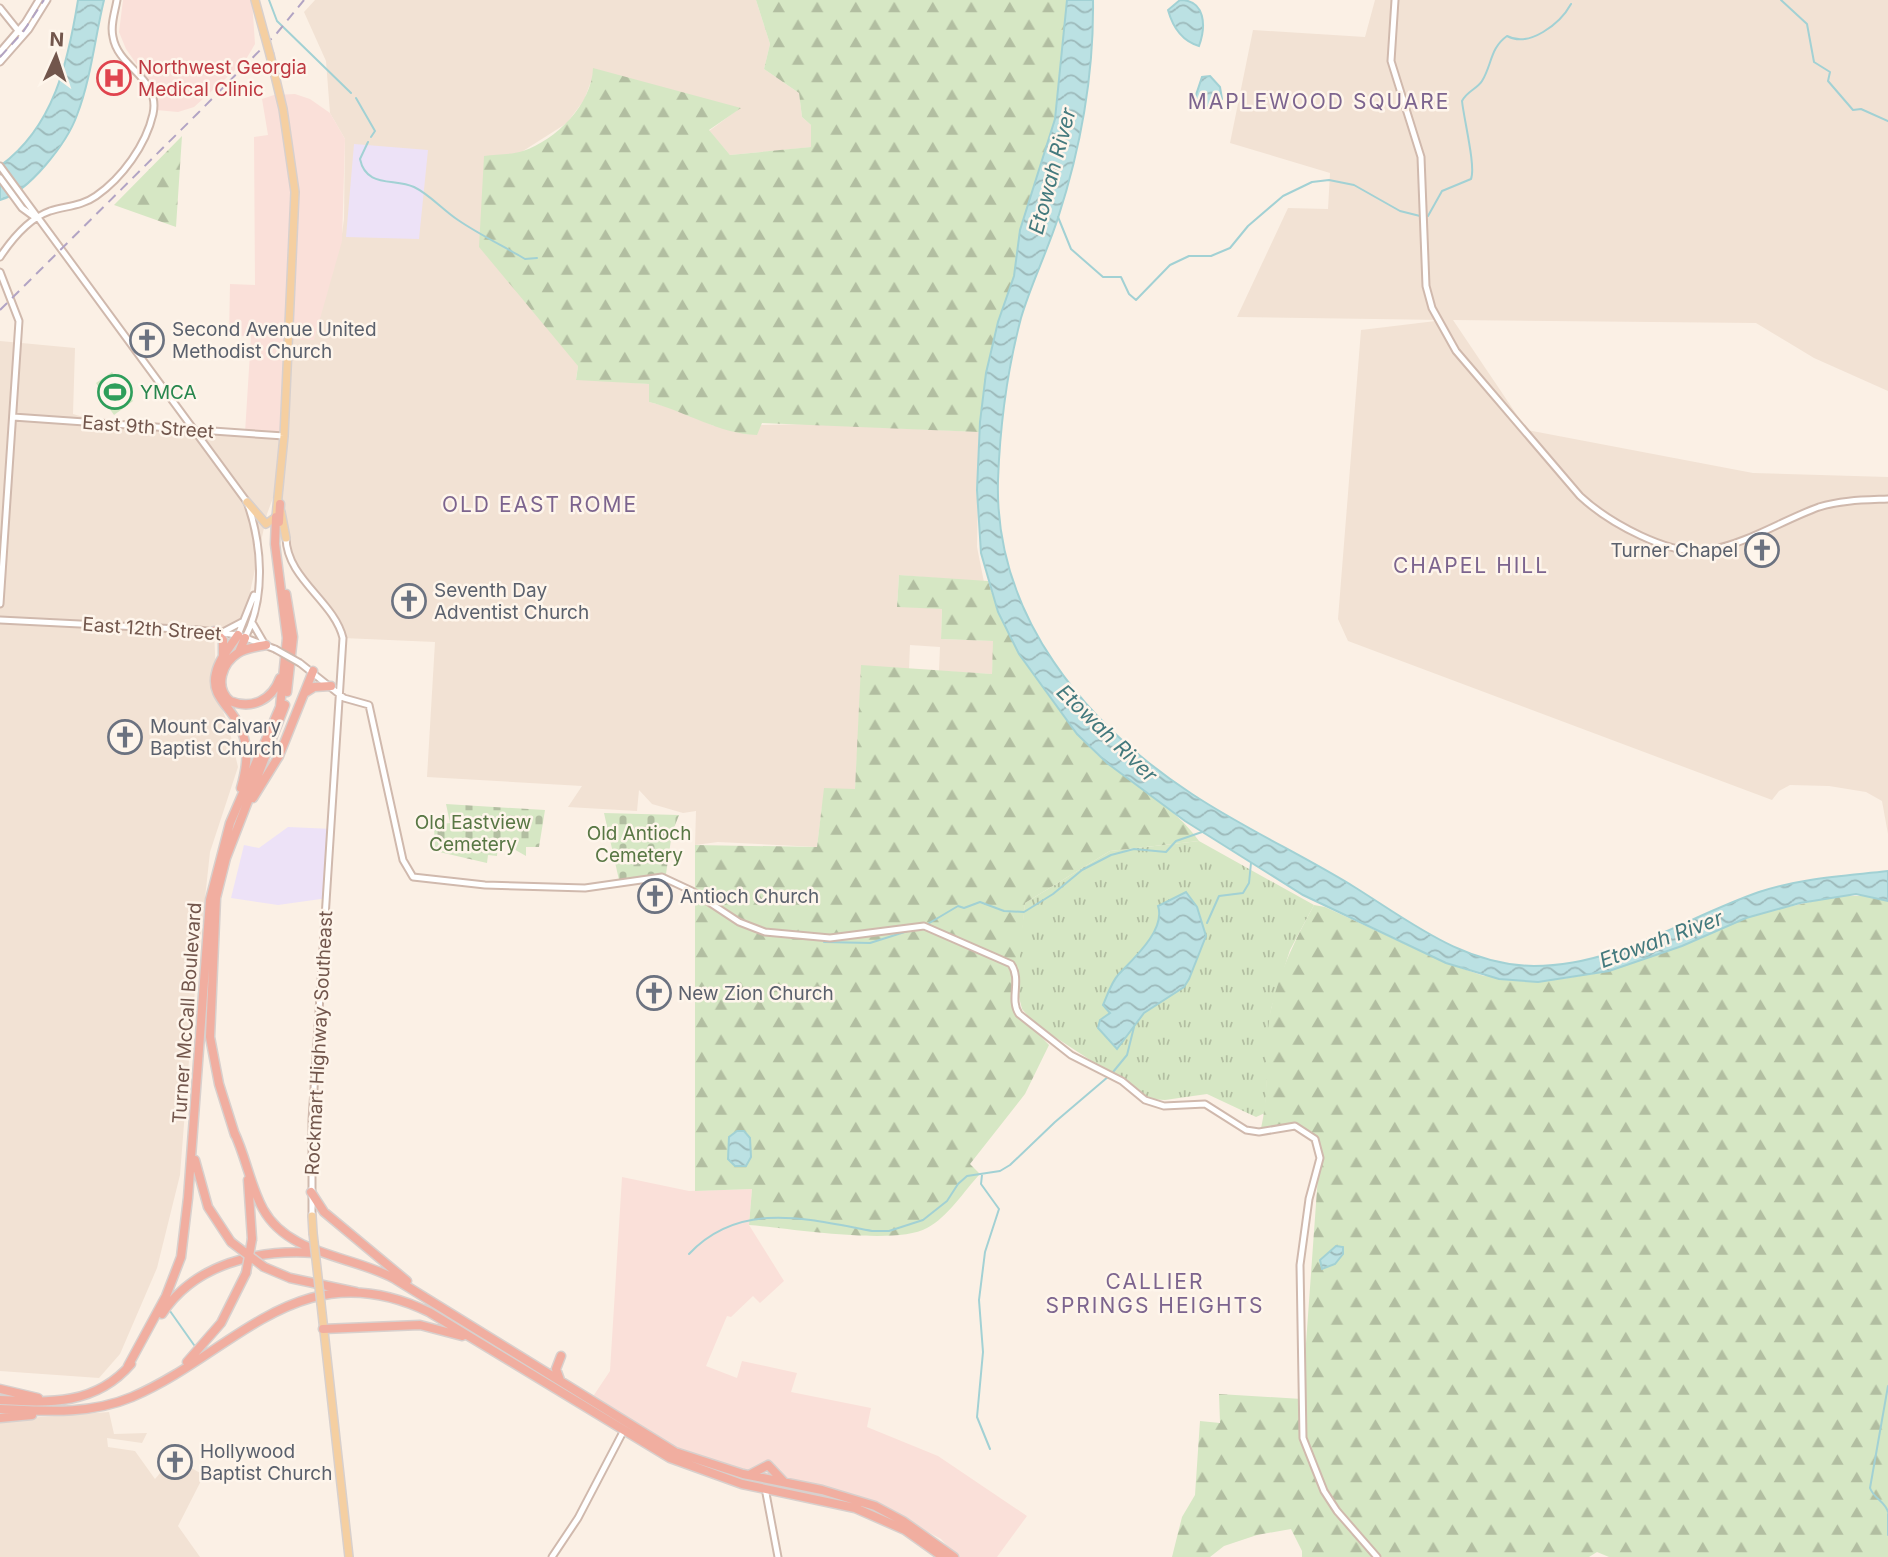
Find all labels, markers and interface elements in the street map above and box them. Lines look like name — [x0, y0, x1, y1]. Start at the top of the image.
north arrow — [21, 21, 91, 91]
text: N — [49, 28, 65, 51]
place label: Northwest Georgia Medical Clinic — [138, 56, 307, 101]
hospital icon: Northwest Georgia Medical Clinic — [95, 59, 133, 97]
district label: MAPLEWOOD SQUARE — [1188, 89, 1450, 114]
water label: Etowah River — [1023, 104, 1081, 237]
place label: Second Avenue United Methodist Church — [172, 318, 377, 363]
church icon: Second Avenue United Methodist Church — [128, 321, 166, 359]
sports icon: YMCA — [96, 373, 134, 411]
place label: YMCA — [140, 381, 197, 404]
street label: East 9th Street — [81, 411, 215, 443]
district label: OLD EAST ROME — [442, 492, 638, 517]
church icon: Turner Chapel — [1743, 531, 1781, 569]
place label: Turner Chapel — [1611, 539, 1738, 562]
district label: CHAPEL HILL — [1393, 553, 1549, 578]
place label: Seventh Day Adventist Church — [434, 579, 589, 624]
church icon: Seventh Day Adventist Church — [390, 582, 428, 620]
street label: East 12th Street — [82, 613, 222, 645]
water label: Etowah River — [1052, 679, 1163, 788]
place label: Mount Calvary Baptist Church — [150, 715, 282, 760]
church icon: Mount Calvary Baptist Church — [106, 718, 144, 756]
park label: Old Eastview Cemetery — [415, 811, 531, 856]
park label: Old Antioch Cemetery — [587, 822, 691, 867]
church icon: Antioch Church — [636, 877, 674, 915]
place label: Antioch Church — [680, 885, 819, 908]
street label: Turner McCall Boulevard — [168, 902, 206, 1124]
water label: Etowah River — [1596, 905, 1727, 973]
street label: Rockmart Highway Southeast — [301, 910, 337, 1176]
church icon: New Zion Church — [635, 974, 673, 1012]
place label: New Zion Church — [678, 982, 834, 1005]
district label: CALLIER SPRINGS HEIGHTS — [1045, 1269, 1265, 1318]
place label: Hollywood Baptist Church — [200, 1440, 332, 1485]
church icon: Hollywood Baptist Church — [156, 1443, 194, 1481]

